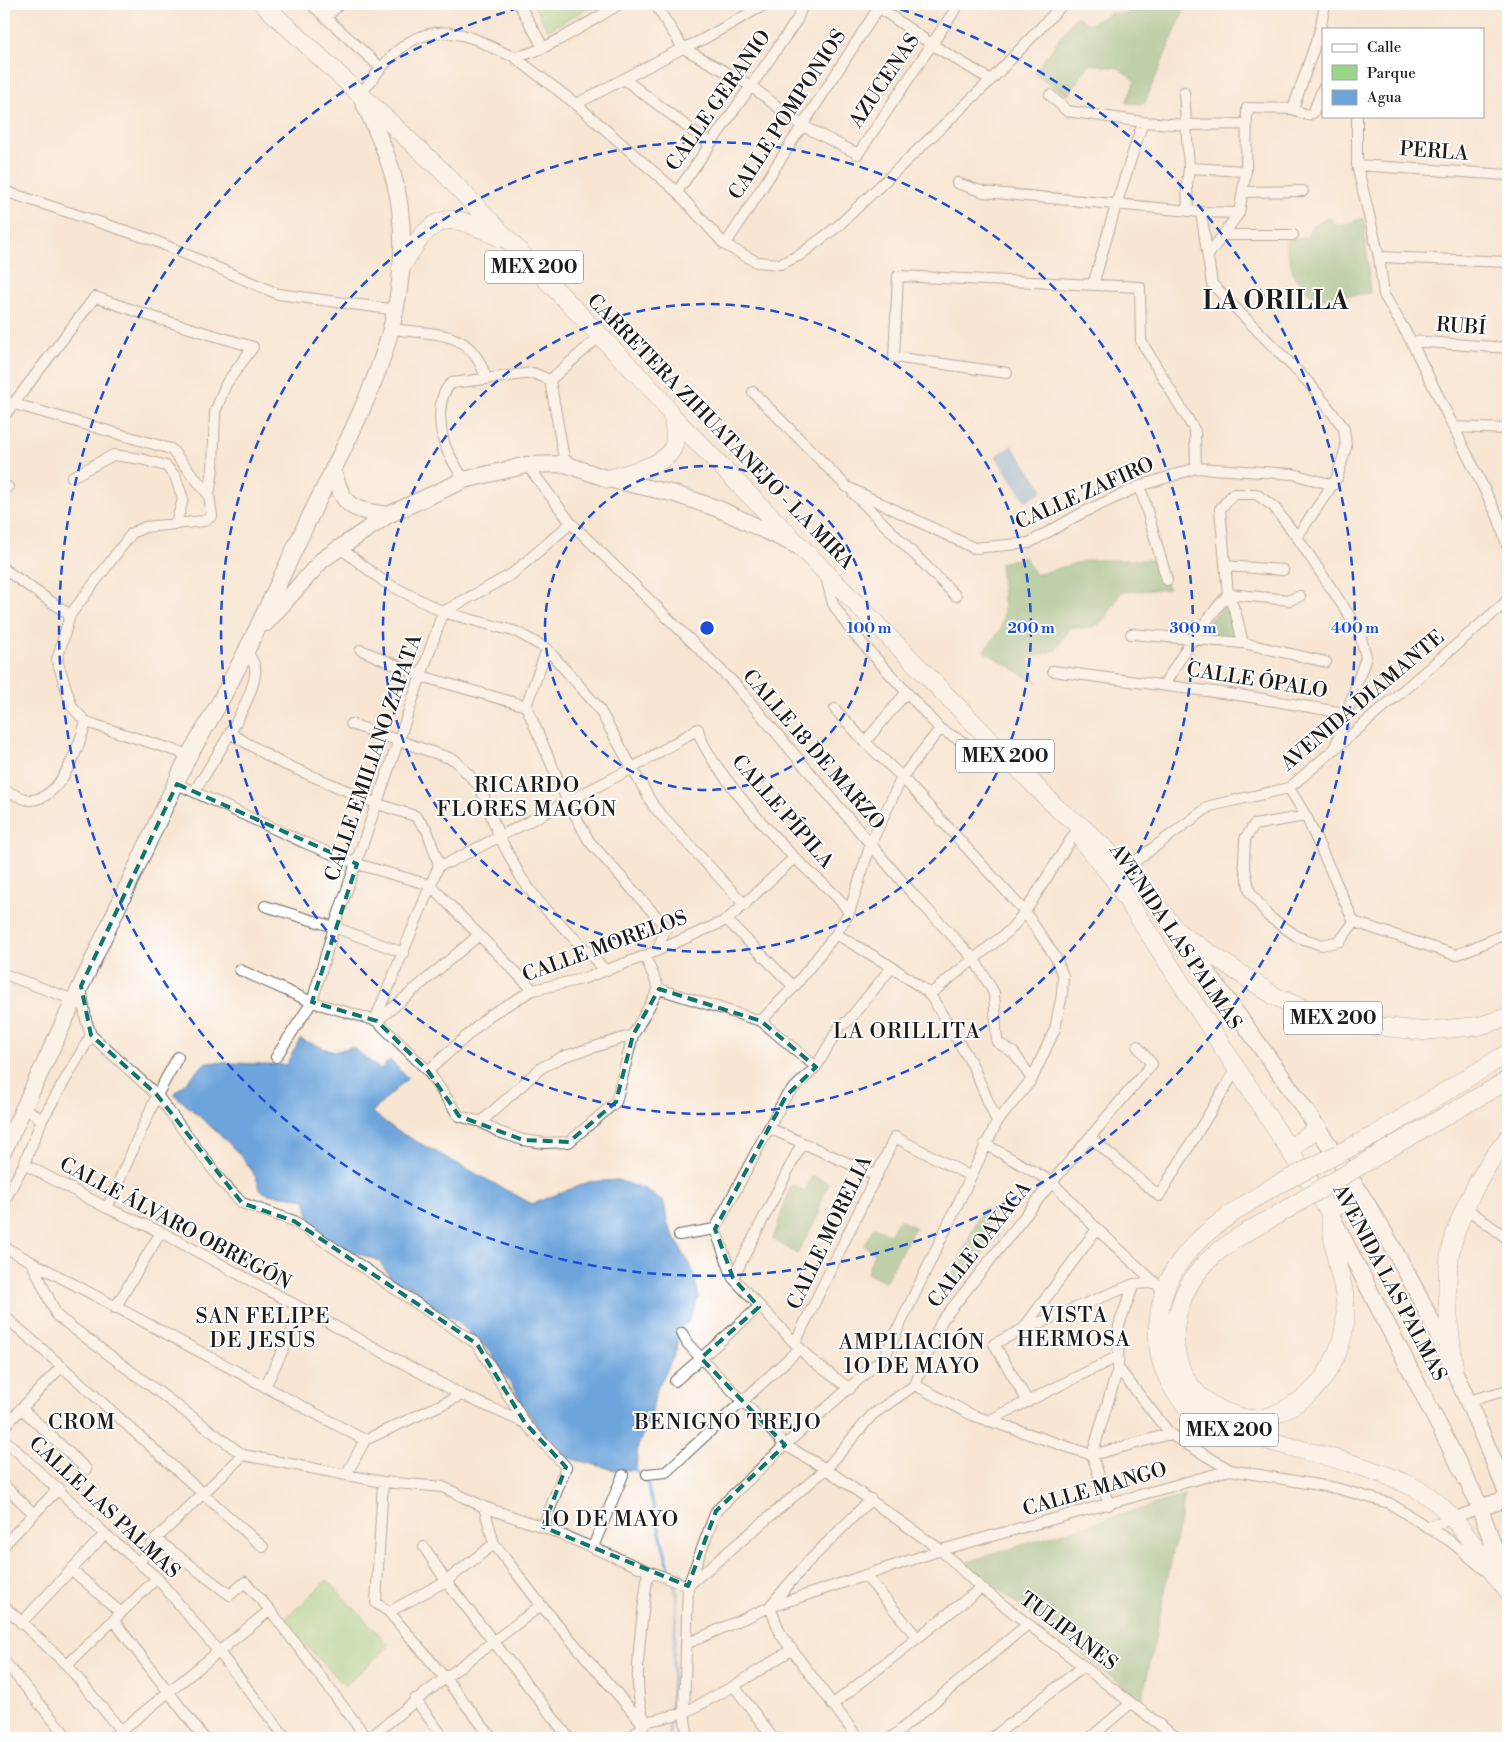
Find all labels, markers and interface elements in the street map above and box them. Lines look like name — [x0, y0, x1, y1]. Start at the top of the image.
street label: CALLE POMPONIOS — [724, 25, 852, 205]
street label: CALLE GERANIO — [661, 26, 777, 176]
legend — [1322, 28, 1484, 118]
street label: AZUCENAS — [844, 29, 926, 134]
text: Calle — [1367, 38, 1401, 57]
text: Parque — [1367, 64, 1416, 83]
text: Agua — [1366, 88, 1402, 107]
street label: PERLA — [1399, 137, 1471, 167]
road number: MEX 200 — [485, 250, 583, 284]
district label: LA ORILLA — [1203, 286, 1349, 317]
street label: CARRETERA ZIHUATANEJO - LA MIRA — [581, 289, 860, 576]
street label: RUBÍ — [1435, 312, 1487, 341]
street label: CALLE ZAFIRO — [1012, 452, 1158, 536]
centre of rings — [698, 619, 716, 637]
text: 100 m — [847, 619, 892, 638]
text: 200 m — [1007, 619, 1055, 638]
text: 300 m — [1170, 619, 1217, 638]
text: 400 m — [1331, 619, 1379, 638]
street label: AVENIDA DIAMANTE — [1276, 625, 1450, 777]
street label: CALLE EMILIANO ZAPATA — [320, 630, 428, 885]
street label: CALLE ÓPALO — [1185, 657, 1329, 704]
street label: CALLE 18 DE MARZO — [737, 665, 889, 835]
road number: MEX 200 — [956, 739, 1054, 772]
street label: CALLE PÍPILA — [726, 749, 840, 875]
district label: RICARDO FLORES MAGÓN — [437, 773, 617, 823]
street label: AVENIDA LAS PALMAS — [1103, 838, 1247, 1035]
street label: CALLE MORELOS — [519, 906, 691, 988]
road number: MEX 200 — [1284, 1001, 1382, 1034]
district label: LA ORILLITA — [833, 1019, 981, 1045]
street label: CALLE ÁLVARO OBREGÓN — [55, 1151, 296, 1296]
street label: CALLE MORELIA — [782, 1151, 879, 1314]
street label: CALLE OAXACA — [923, 1176, 1038, 1313]
street label: AVENIDA LAS PALMAS — [1326, 1179, 1452, 1386]
district label: VISTA HERMOSA — [1017, 1303, 1131, 1353]
district label: SAN FELIPE DE JESÚS — [195, 1304, 331, 1354]
district label: AMPLIACIÓN 1O DE MAYO — [838, 1327, 985, 1380]
district label: CROM — [48, 1410, 116, 1436]
district label: BENIGNO TREJO — [633, 1410, 822, 1436]
road number: MEX 200 — [1180, 1414, 1278, 1446]
street label: CALLE LAS PALMAS — [23, 1432, 185, 1584]
street label: CALLE MANGO — [1020, 1457, 1170, 1523]
district label: 1O DE MAYO — [543, 1507, 679, 1533]
street label: TULIPANES — [1014, 1587, 1122, 1677]

